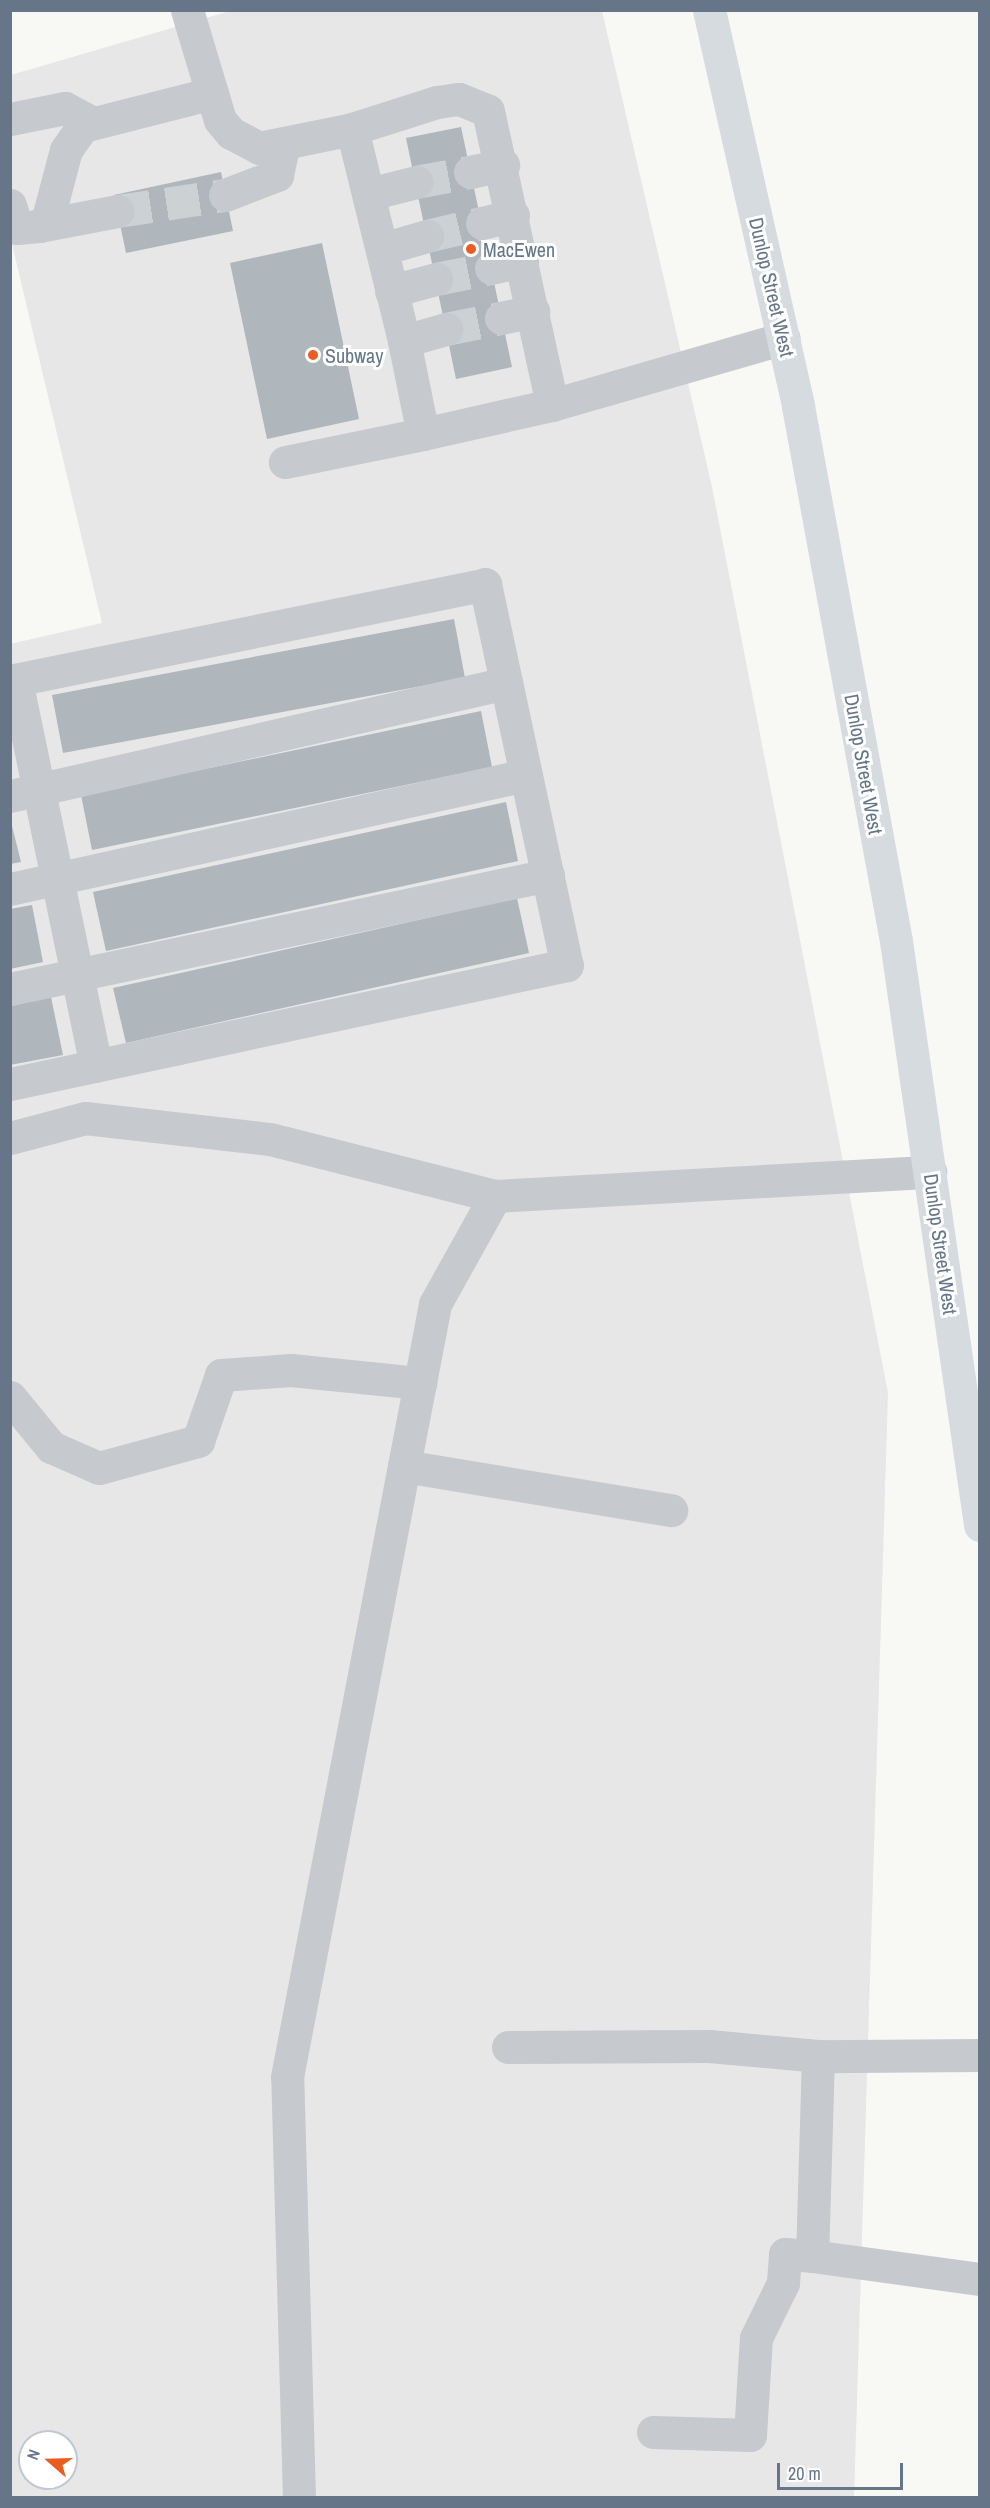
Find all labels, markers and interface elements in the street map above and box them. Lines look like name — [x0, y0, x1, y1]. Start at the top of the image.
street label: Dunlop Street West — [744, 215, 800, 359]
place label: MacEwen — [483, 237, 555, 261]
marker: MacEwen — [464, 242, 478, 256]
place label: Subway — [325, 343, 383, 367]
marker: Subway — [306, 348, 320, 362]
street label: Dunlop Street West — [840, 692, 888, 836]
street label: Dunlop Street West — [919, 1172, 963, 1316]
north arrow — [18, 2430, 78, 2490]
text: N — [21, 2446, 45, 2463]
scale bar — [780, 2451, 906, 2489]
text: 20 m — [788, 2461, 821, 2486]

